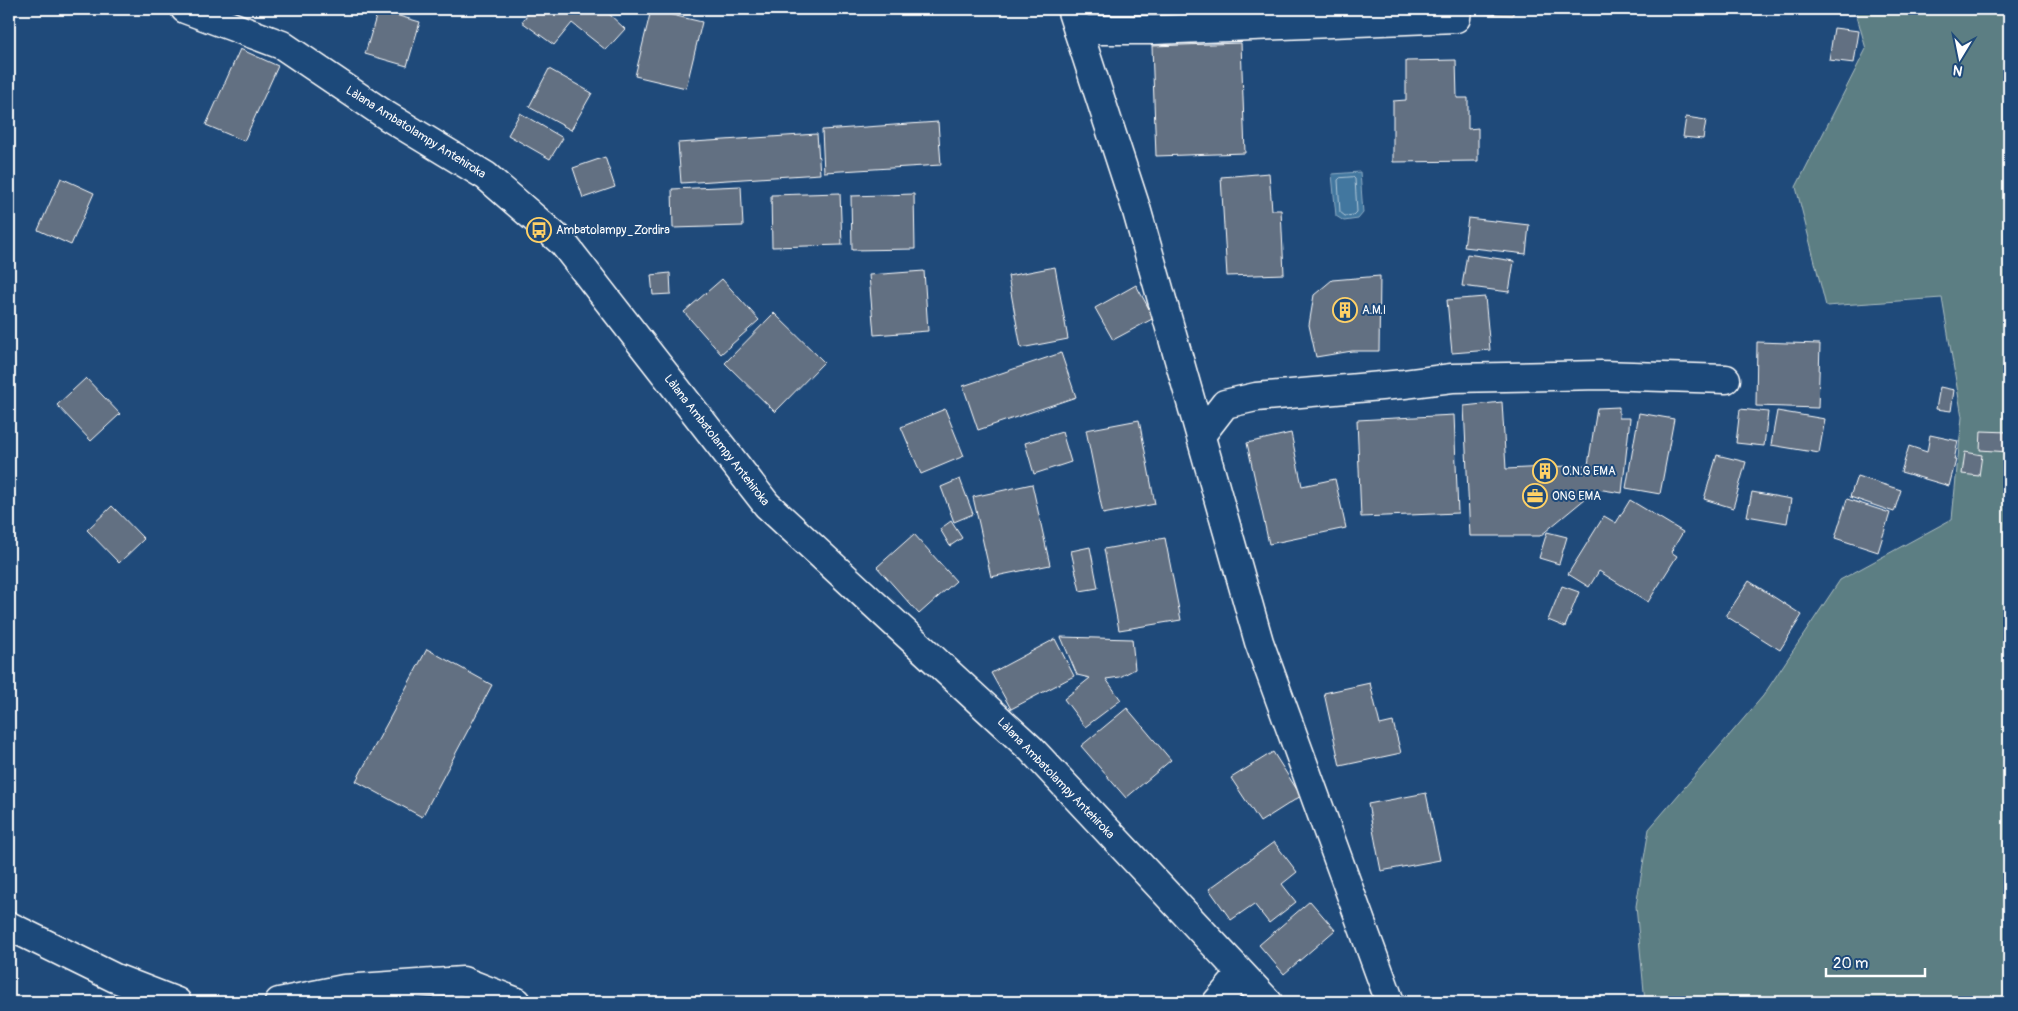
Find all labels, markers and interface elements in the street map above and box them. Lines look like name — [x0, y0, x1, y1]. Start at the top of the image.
north arrow — [1936, 32, 1986, 82]
text: N — [1952, 61, 1964, 80]
street label: Làlana Ambatolampy Antehiroka — [343, 83, 489, 182]
bus stop icon: Ambatolampy_Zordira — [526, 217, 552, 243]
place label: Ambatolampy_Zordira — [556, 223, 670, 238]
building icon: A.M.I — [1332, 297, 1358, 323]
place label: A.M.I — [1362, 303, 1386, 318]
street label: Làlana Ambatolampy Antehiroka — [661, 372, 773, 509]
building icon: O.N.G EMA — [1532, 458, 1558, 484]
place label: O.N.G EMA — [1562, 464, 1616, 479]
office icon: ONG EMA — [1522, 483, 1548, 509]
place label: ONG EMA — [1552, 489, 1601, 504]
street label: Làlana Ambatolampy Antehiroka — [994, 715, 1118, 842]
scale bar — [1826, 946, 1924, 978]
text: 20 m — [1833, 954, 1868, 973]

